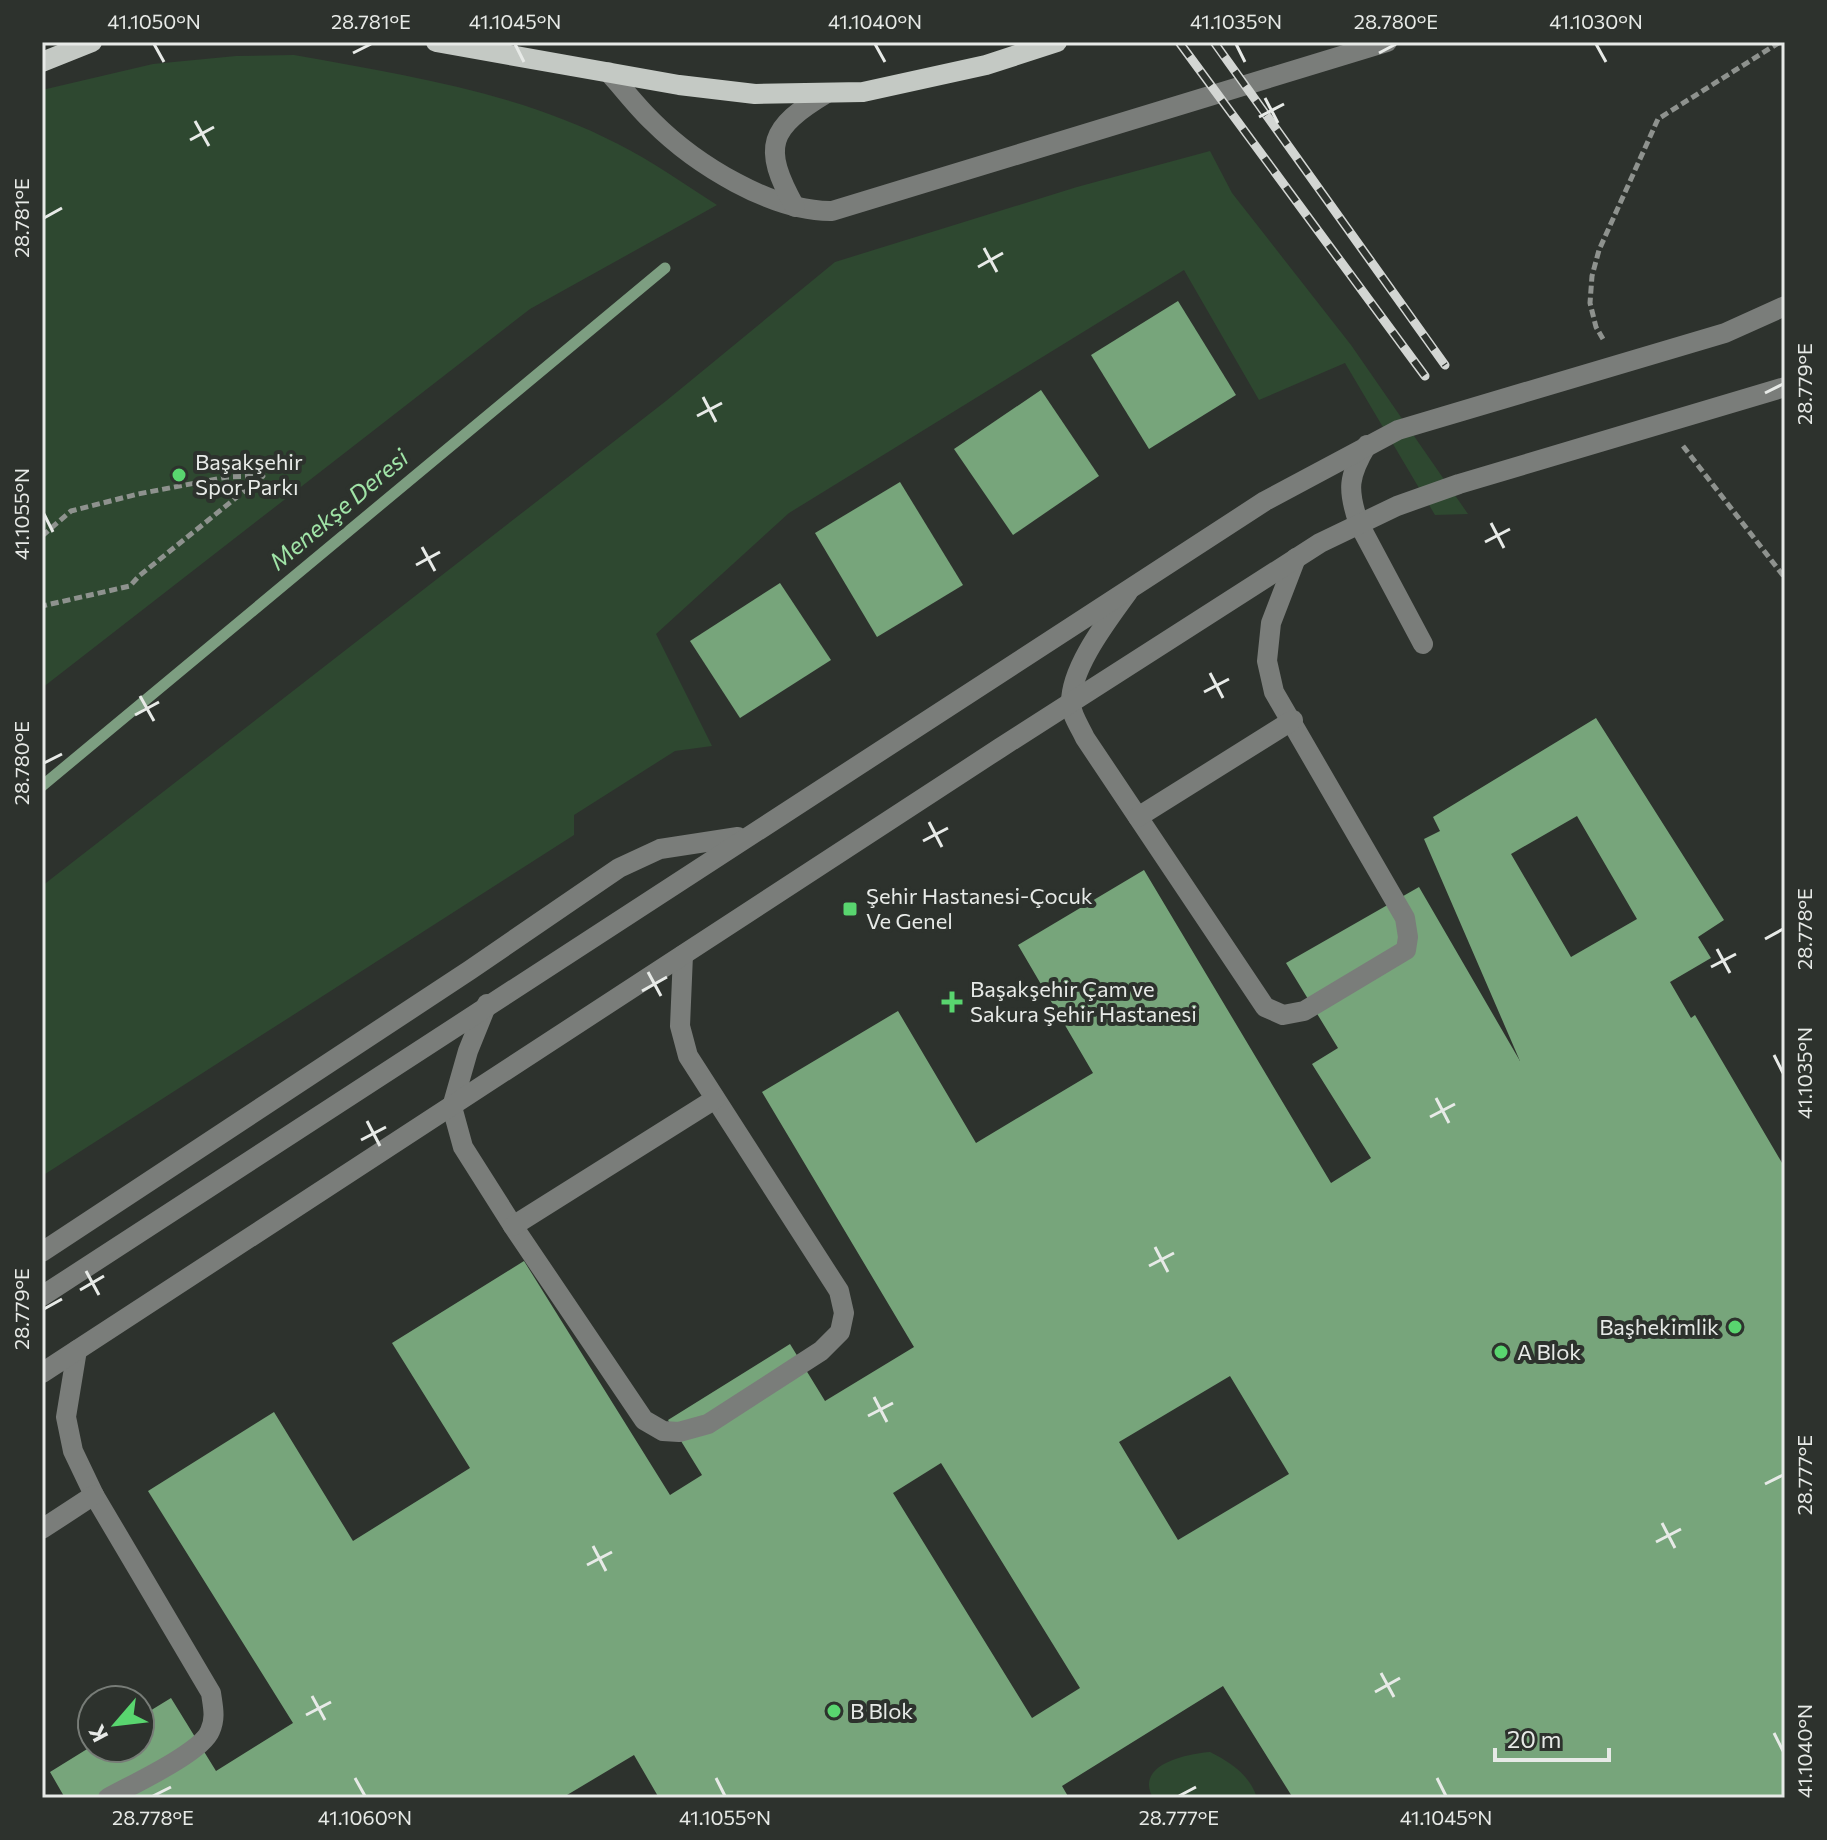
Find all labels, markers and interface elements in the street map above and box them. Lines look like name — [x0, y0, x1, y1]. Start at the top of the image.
text: 41.1050°N — [107, 9, 201, 33]
text: 28.781°E — [331, 9, 411, 33]
text: 41.1045°N — [469, 9, 561, 33]
text: 41.1040°N — [828, 9, 922, 33]
text: 41.1035°N — [1190, 9, 1282, 33]
text: 28.780°E — [1354, 9, 1438, 33]
text: 41.1030°N — [1549, 9, 1643, 33]
text: 28.781°E — [9, 178, 33, 258]
text: 28.779°E — [1792, 343, 1816, 425]
water label: Menekşe Deresi — [263, 442, 414, 575]
place label: Başakşehir Spor Parkı — [195, 448, 303, 500]
marker: Başakşehir Spor Parkı — [170, 466, 188, 484]
text: 41.1055°N — [9, 468, 33, 560]
text: 28.780°E — [9, 721, 33, 805]
place label: Şehir Hastanesi-Çocuk Ve Genel — [866, 882, 1093, 934]
text: 28.778°E — [1792, 888, 1816, 970]
marker: Şehir Hastanesi-Çocuk Ve Genel — [841, 900, 859, 918]
place label: Başakşehir Çam ve Sakura Şehir Hastanesi — [970, 975, 1197, 1027]
marker: Başakşehir Çam ve Sakura Şehir Hastanesi — [941, 991, 963, 1013]
text: 41.1035°N — [1792, 1027, 1816, 1119]
text: 28.779°E — [9, 1268, 33, 1350]
place label: Başhekimlik — [1599, 1313, 1719, 1340]
marker: Başhekimlik — [1726, 1318, 1744, 1336]
place label: A Blok — [1517, 1338, 1581, 1365]
marker: A Blok — [1492, 1343, 1510, 1361]
text: 28.777°E — [1792, 1435, 1816, 1515]
north arrow — [76, 1684, 156, 1764]
place label: B Blok — [850, 1697, 913, 1724]
marker: B Blok — [825, 1702, 843, 1720]
text: 41.1040°N — [1792, 1704, 1816, 1798]
scale bar — [1495, 1712, 1609, 1762]
text: K — [82, 1720, 113, 1747]
text: 20 m — [1507, 1724, 1561, 1753]
text: 28.778°E — [112, 1805, 194, 1829]
text: 41.1060°N — [318, 1805, 412, 1829]
text: 41.1055°N — [679, 1805, 771, 1829]
text: 28.777°E — [1139, 1805, 1219, 1829]
text: 41.1045°N — [1400, 1805, 1492, 1829]

